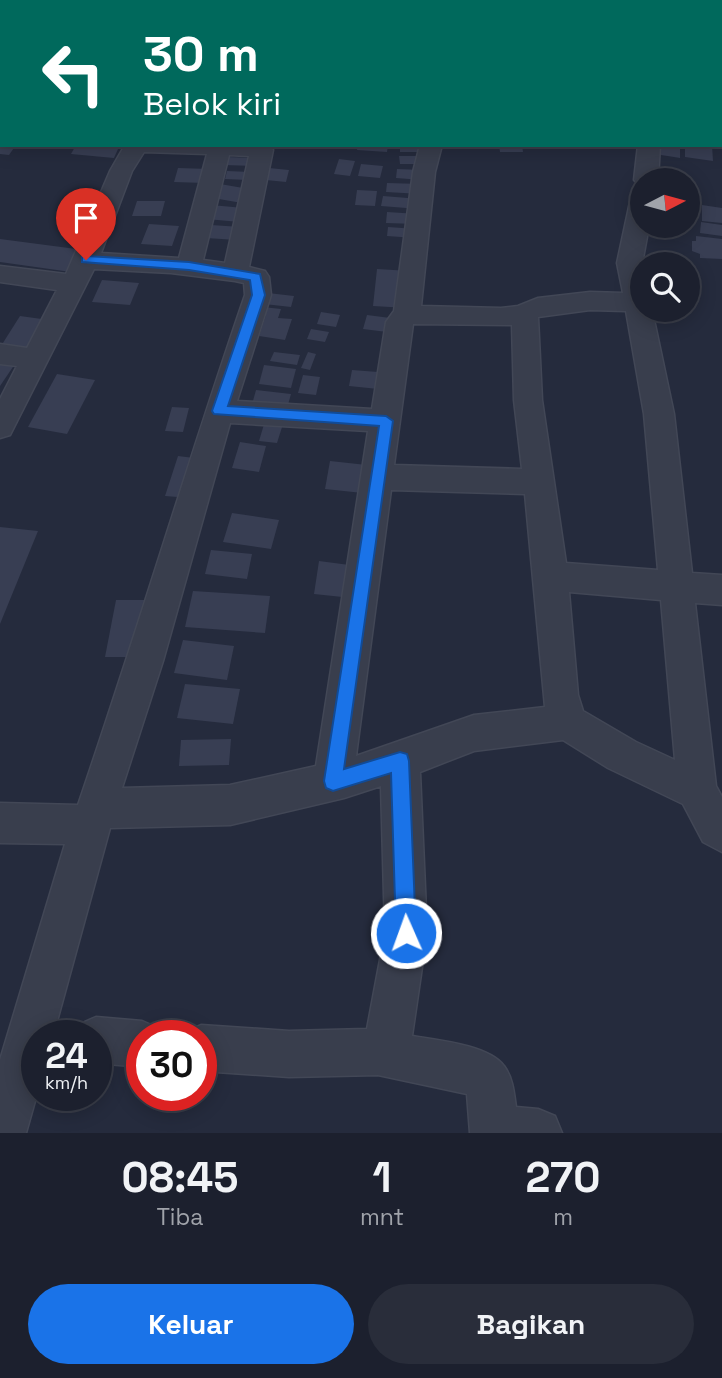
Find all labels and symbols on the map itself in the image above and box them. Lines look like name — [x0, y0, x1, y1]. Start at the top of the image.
north arrow — [630, 168, 700, 238]
pin — [56, 188, 116, 260]
position arrow — [369, 896, 443, 970]
speed limit sign: 30 — [126, 1020, 217, 1111]

